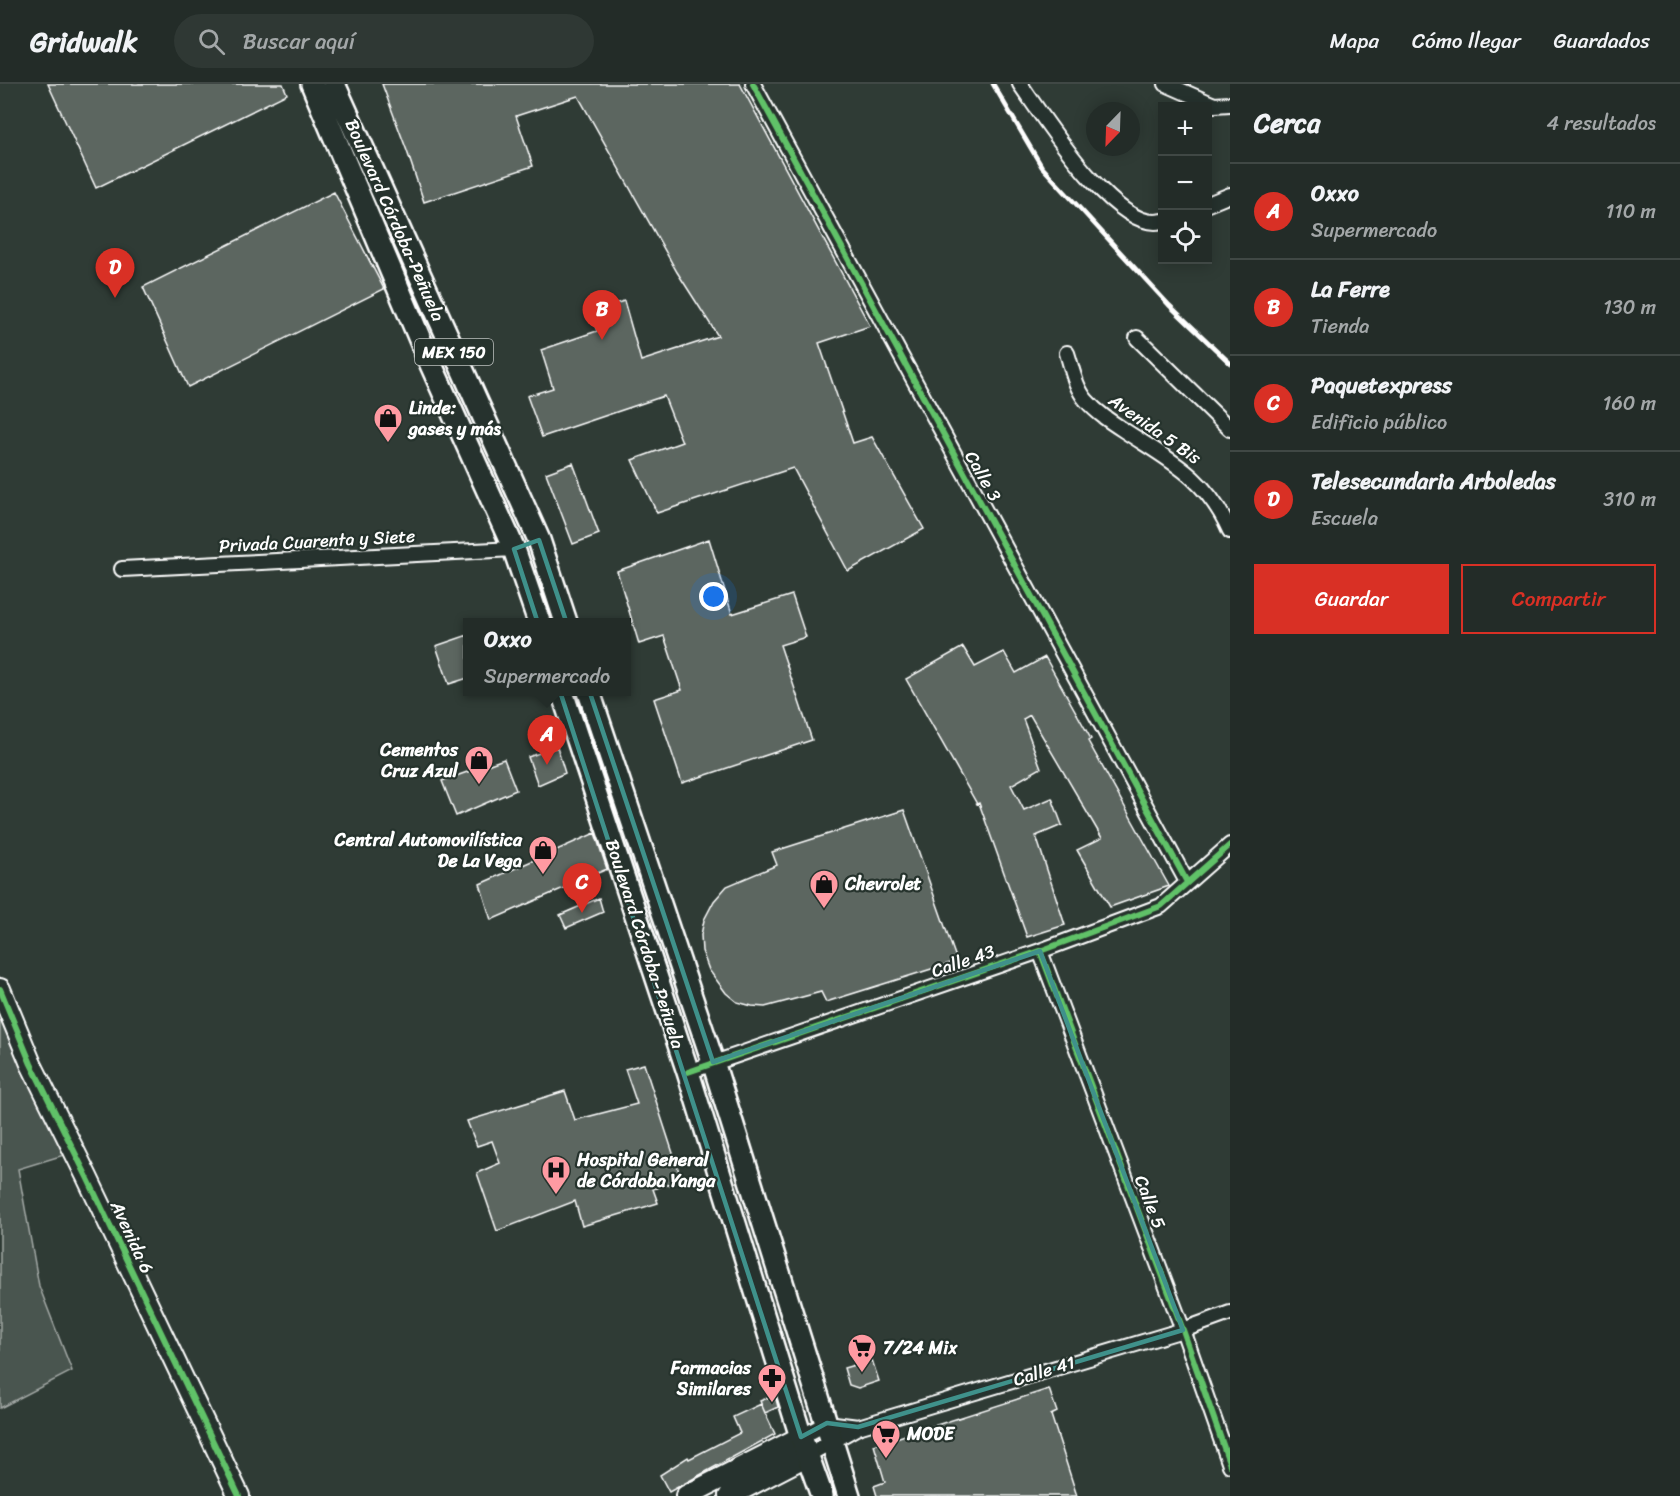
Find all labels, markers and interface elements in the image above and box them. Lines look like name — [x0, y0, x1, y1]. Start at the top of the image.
search box — [174, 14, 594, 68]
text: Gridwalk — [30, 17, 138, 66]
text: Buscar aquí — [243, 22, 355, 61]
text: Mapa — [1330, 22, 1379, 60]
text: Cómo llegar — [1412, 22, 1521, 60]
text: Guardados — [1554, 22, 1650, 60]
icon: search — [195, 25, 228, 58]
text: Cerca — [1254, 100, 1320, 146]
north arrow — [1086, 102, 1140, 156]
map controls — [1158, 102, 1212, 264]
button: + — [1158, 102, 1212, 156]
text: 4 resultados — [1547, 106, 1656, 141]
street label: Boulevard Córdoba-Peñuela — [336, 113, 454, 327]
button: − — [1158, 156, 1212, 210]
text: Oxxo — [1311, 174, 1359, 213]
text: A — [1267, 194, 1280, 229]
text: 110 m — [1606, 194, 1656, 229]
button: locate — [1158, 210, 1212, 264]
text: Supermercado — [1311, 213, 1437, 248]
pin: D — [96, 248, 134, 298]
text: La Ferre — [1311, 270, 1390, 309]
pin: B — [582, 290, 622, 340]
text: B — [1267, 290, 1280, 325]
text: 130 m — [1603, 290, 1656, 325]
text: Tienda — [1311, 309, 1369, 344]
road number: MEX 150 — [415, 339, 493, 365]
text: Paquetexpress — [1311, 366, 1452, 405]
street label: Avenida 5 Bis — [1101, 384, 1209, 473]
text: C — [1267, 386, 1280, 421]
text: 160 m — [1603, 386, 1656, 421]
place label: Linde: gases y más — [407, 392, 502, 445]
shop icon: Linde: gases y más — [372, 402, 404, 444]
text: Edificio público — [1311, 405, 1447, 440]
street label: Calle 3 — [956, 444, 1010, 508]
text: Telesecundaria Arboledas — [1311, 462, 1556, 501]
text: D — [1268, 482, 1279, 517]
text: 310 m — [1603, 482, 1656, 517]
text: Escuela — [1311, 501, 1378, 536]
street label: Privada Cuarenta y Siete — [218, 520, 416, 562]
button: Guardar — [1254, 564, 1449, 634]
button: Compartir — [1461, 564, 1656, 634]
your location — [699, 582, 728, 611]
popup — [463, 618, 631, 696]
text: Oxxo — [484, 620, 532, 659]
text: Supermercado — [484, 659, 610, 694]
pin: A — [528, 716, 566, 765]
place label: Cementos Cruz Azul — [379, 734, 459, 787]
shop icon: Cementos Cruz Azul — [463, 744, 495, 786]
place label: Central Automovilística De La Vega — [334, 824, 523, 877]
shop icon: Central Automovilística De La Vega — [527, 834, 559, 876]
street label: Boulevard Córdoba-Peñuela — [596, 835, 694, 1053]
pin: C — [562, 864, 602, 913]
shop icon: Chevrolet — [808, 868, 840, 910]
place label: Chevrolet — [844, 868, 922, 900]
street label: Calle 43 — [927, 935, 999, 987]
place label: Hospital General de Córdoba Yanga — [576, 1144, 716, 1197]
hospital icon: Hospital General de Córdoba Yanga — [540, 1154, 572, 1196]
street label: Calle 5 — [1125, 1170, 1175, 1234]
street label: Avenida 6 — [101, 1194, 163, 1279]
supermarket icon: 7/24 Mix — [846, 1332, 878, 1374]
place label: 7/24 Mix — [883, 1332, 958, 1364]
street label: Calle 41 — [1009, 1346, 1079, 1396]
place label: Farmacias Similares — [670, 1352, 752, 1405]
pharmacy icon: Farmacias Similares — [756, 1362, 788, 1404]
supermarket icon: MODE — [870, 1418, 902, 1460]
place label: MODE — [906, 1418, 956, 1450]

